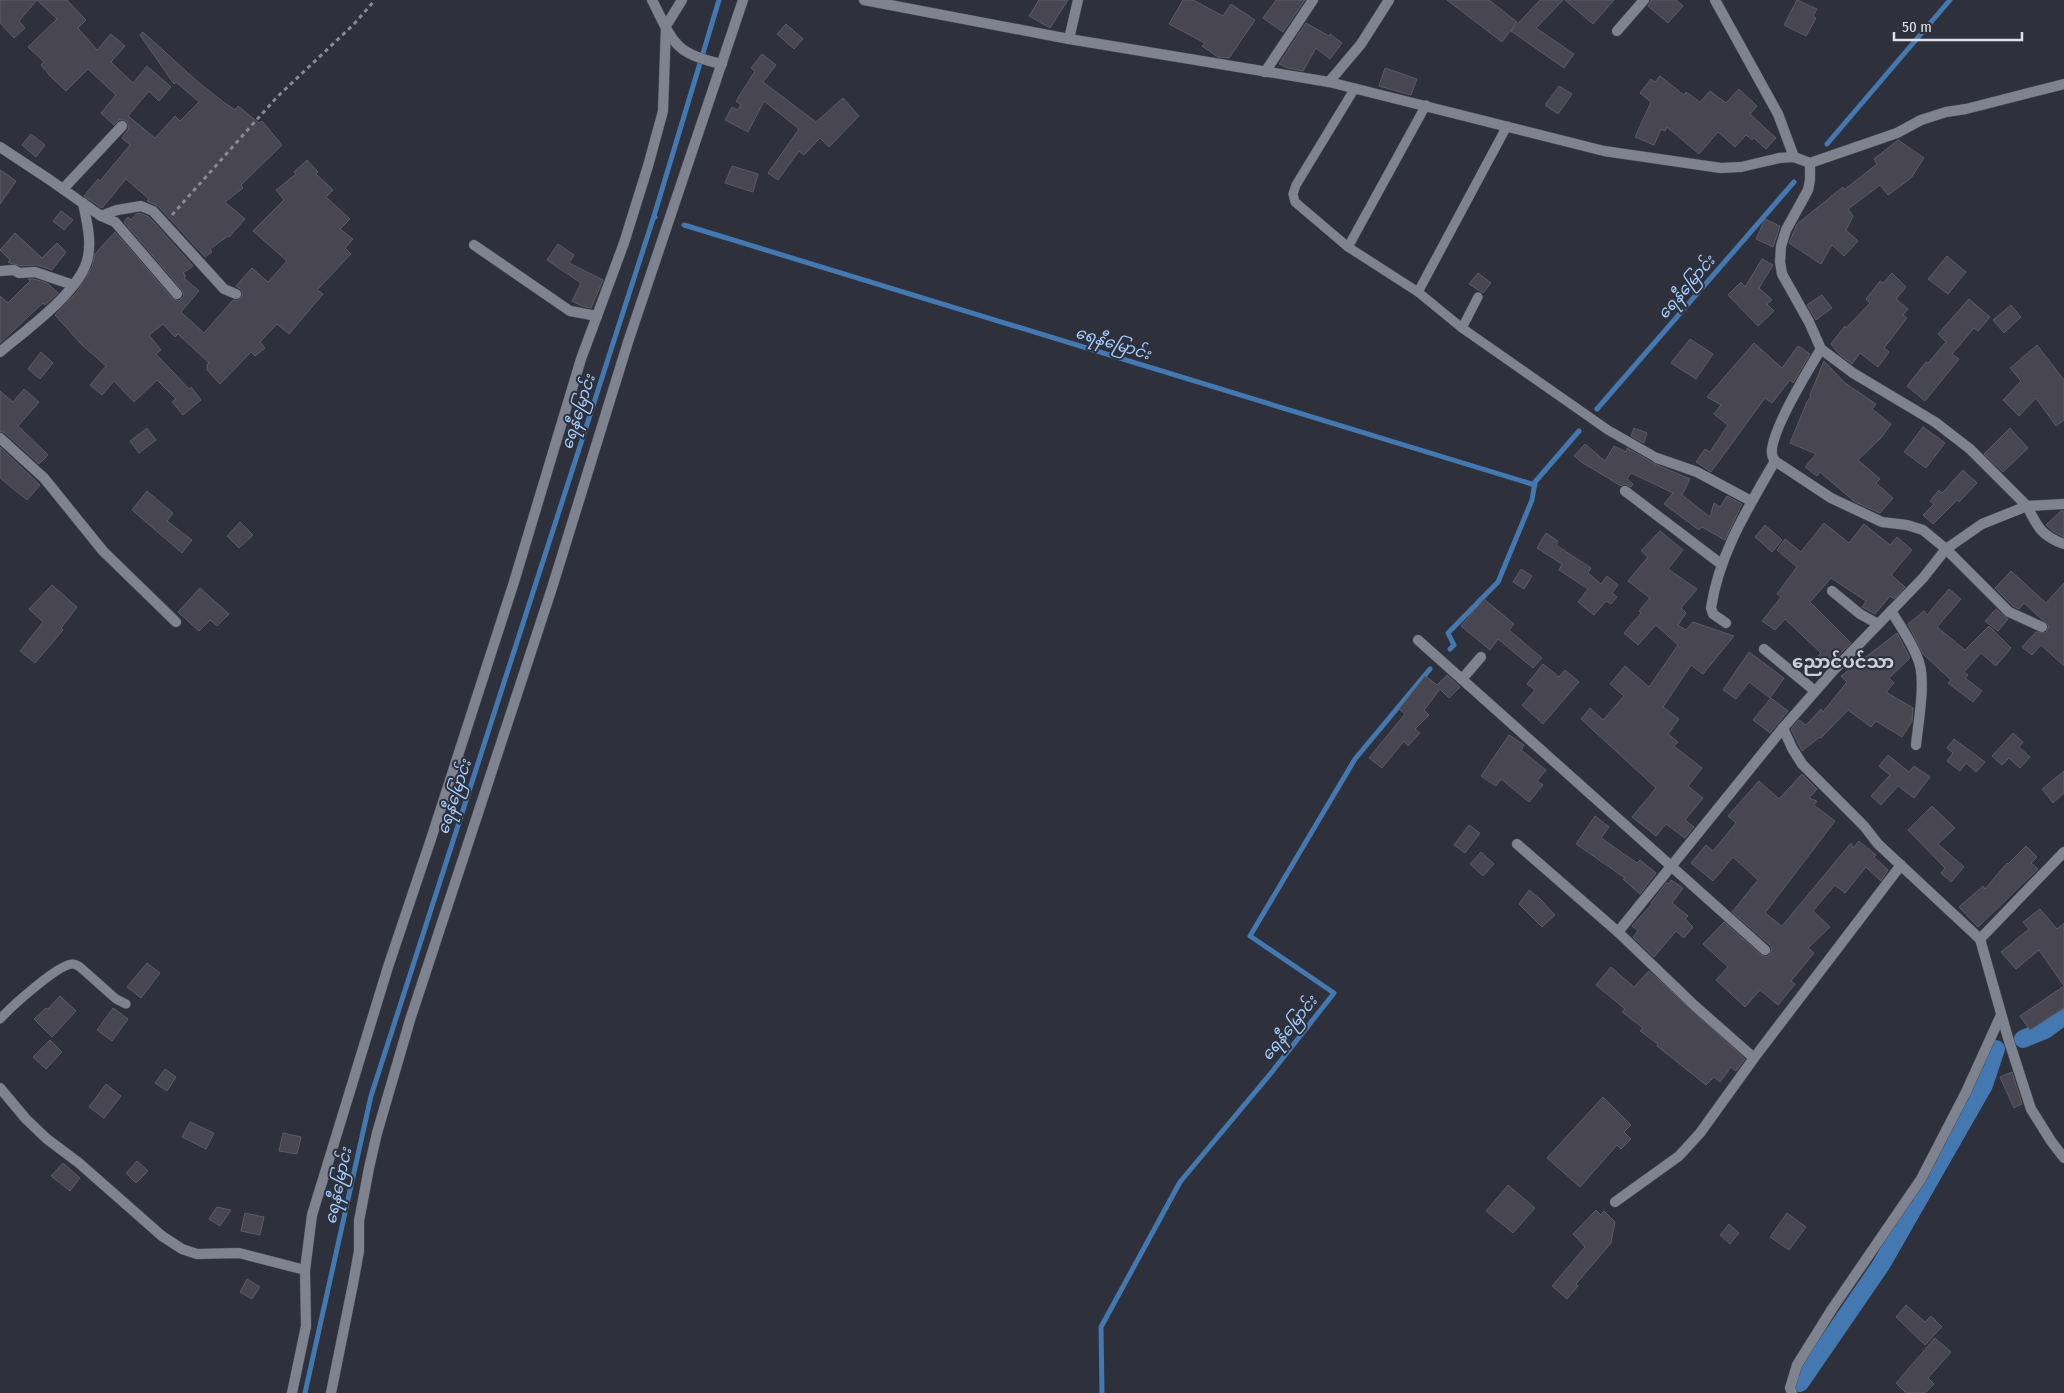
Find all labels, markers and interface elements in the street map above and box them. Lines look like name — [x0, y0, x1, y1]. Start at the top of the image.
scale bar — [1894, 10, 2022, 42]
text: 50 m — [1902, 18, 1932, 36]
water label: ရေနီမြောင်း — [1652, 249, 1723, 325]
water label: ရေနီမြောင်း — [1072, 321, 1155, 368]
water label: ရေနီမြောင်း — [555, 370, 603, 453]
district label: ညောင်ပင်သာ — [1792, 650, 1894, 676]
water label: ရေနီမြောင်း — [431, 755, 479, 838]
water label: ရေနီမြောင်း — [1256, 989, 1325, 1067]
water label: ရေနီမြောင်း — [319, 1144, 360, 1227]

